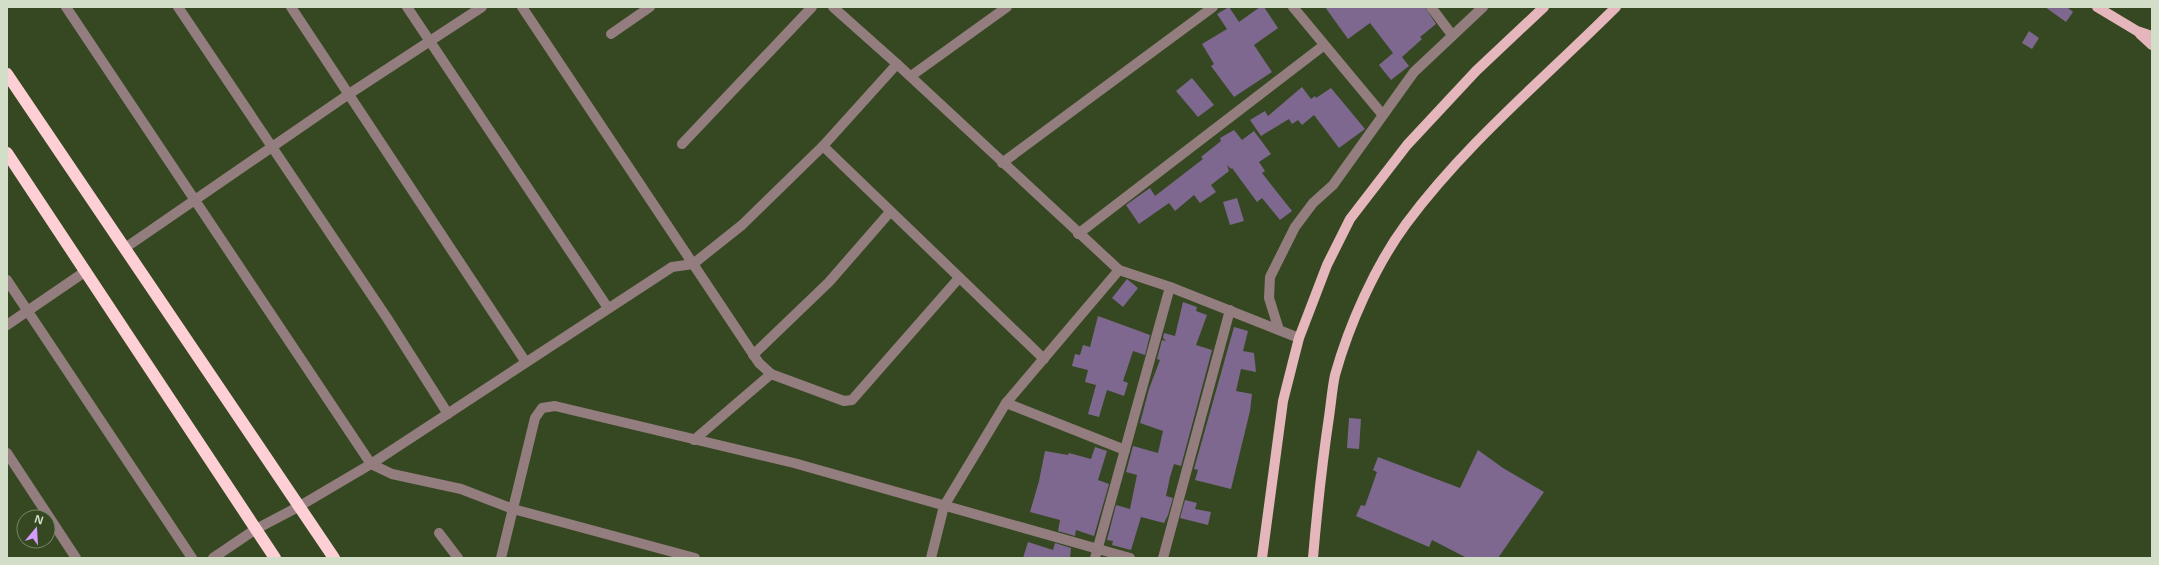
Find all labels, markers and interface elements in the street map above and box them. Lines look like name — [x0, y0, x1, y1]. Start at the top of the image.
north arrow — [16, 509, 56, 549]
text: N — [33, 510, 46, 528]

